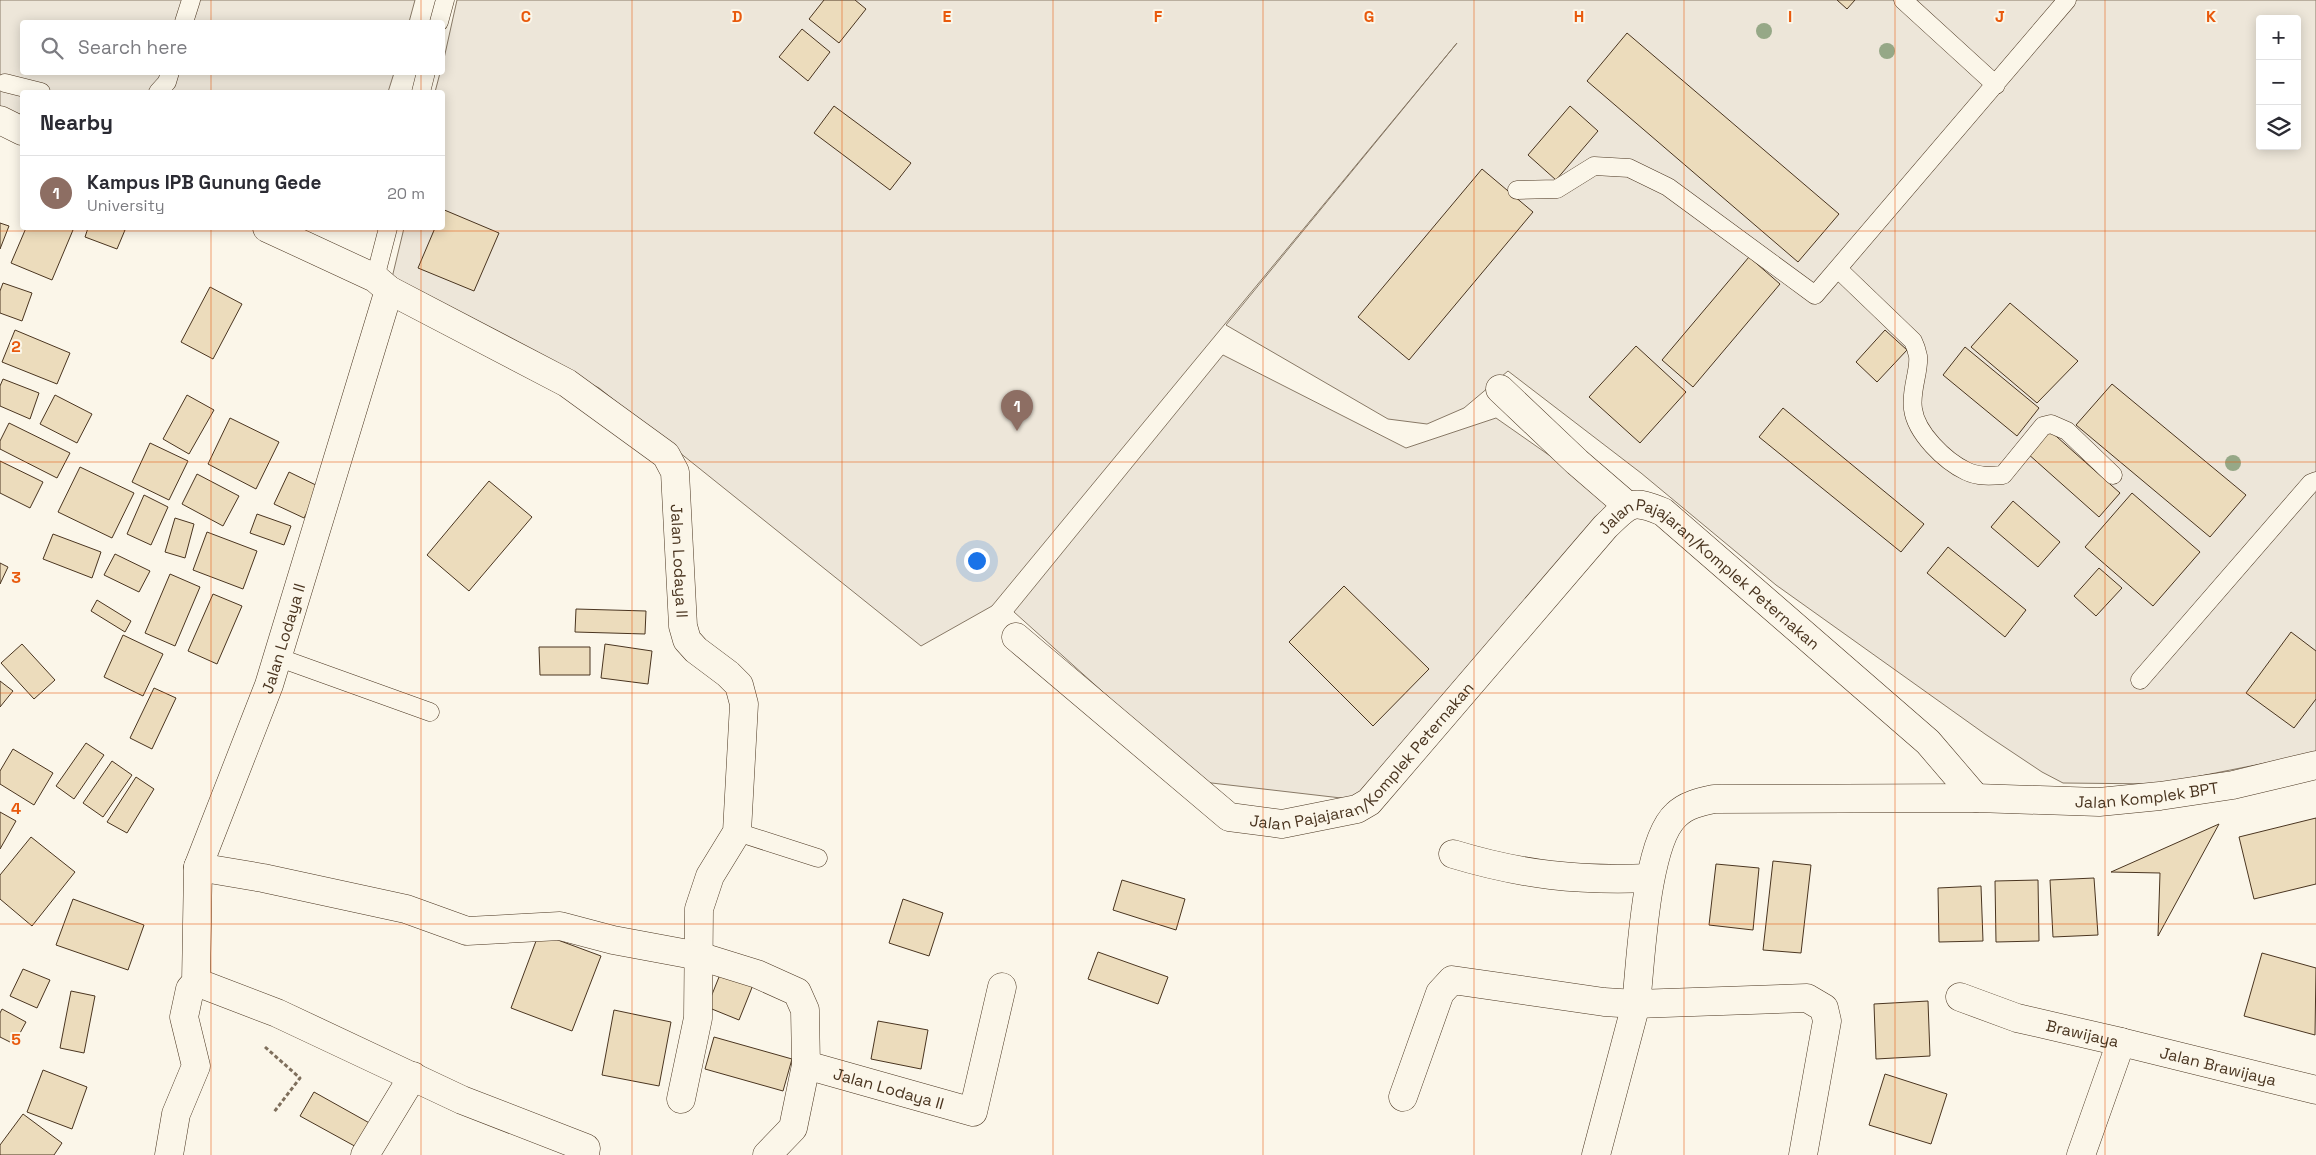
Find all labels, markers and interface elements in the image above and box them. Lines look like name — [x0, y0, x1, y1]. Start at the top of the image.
text: C — [521, 6, 531, 27]
text: D — [732, 6, 742, 27]
text: E — [943, 6, 952, 27]
text: F — [1154, 6, 1163, 27]
text: G — [1364, 6, 1374, 27]
text: H — [1574, 6, 1584, 27]
text: I — [1788, 6, 1792, 27]
text: J — [1995, 6, 2005, 27]
text: K — [2206, 6, 2216, 27]
map controls — [2256, 15, 2301, 150]
button: + — [2256, 15, 2301, 60]
search box — [20, 20, 445, 75]
icon: search — [38, 34, 66, 62]
text: Search here — [78, 35, 188, 60]
button: − — [2256, 60, 2301, 105]
button: layers — [2256, 105, 2301, 150]
text: Nearby — [40, 109, 113, 136]
text: Kampus IPB Gunung Gede — [87, 170, 321, 195]
text: 1 — [52, 183, 60, 204]
text: 20 m — [387, 183, 425, 204]
text: University — [87, 195, 165, 216]
text: 2 — [11, 336, 21, 357]
pin: 1 — [1001, 390, 1033, 431]
street label: Jalan Pajajaran/Komplek Peternakan — [1593, 494, 1824, 655]
street label: Jalan Lodaya II — [666, 503, 693, 619]
your location — [964, 548, 990, 574]
text: 3 — [11, 567, 21, 588]
street label: Jalan Lodaya II — [257, 581, 310, 697]
street label: Jalan Pajajaran/Komplek Peternakan — [1248, 678, 1479, 835]
street label: Jalan Komplek BPT — [2075, 777, 2220, 813]
text: 4 — [11, 798, 21, 819]
street label: Brawijaya — [2044, 1015, 2121, 1052]
text: 5 — [11, 1029, 21, 1050]
street label: Jalan Brawijaya — [2157, 1042, 2278, 1091]
street label: Jalan Lodaya II — [831, 1063, 946, 1114]

